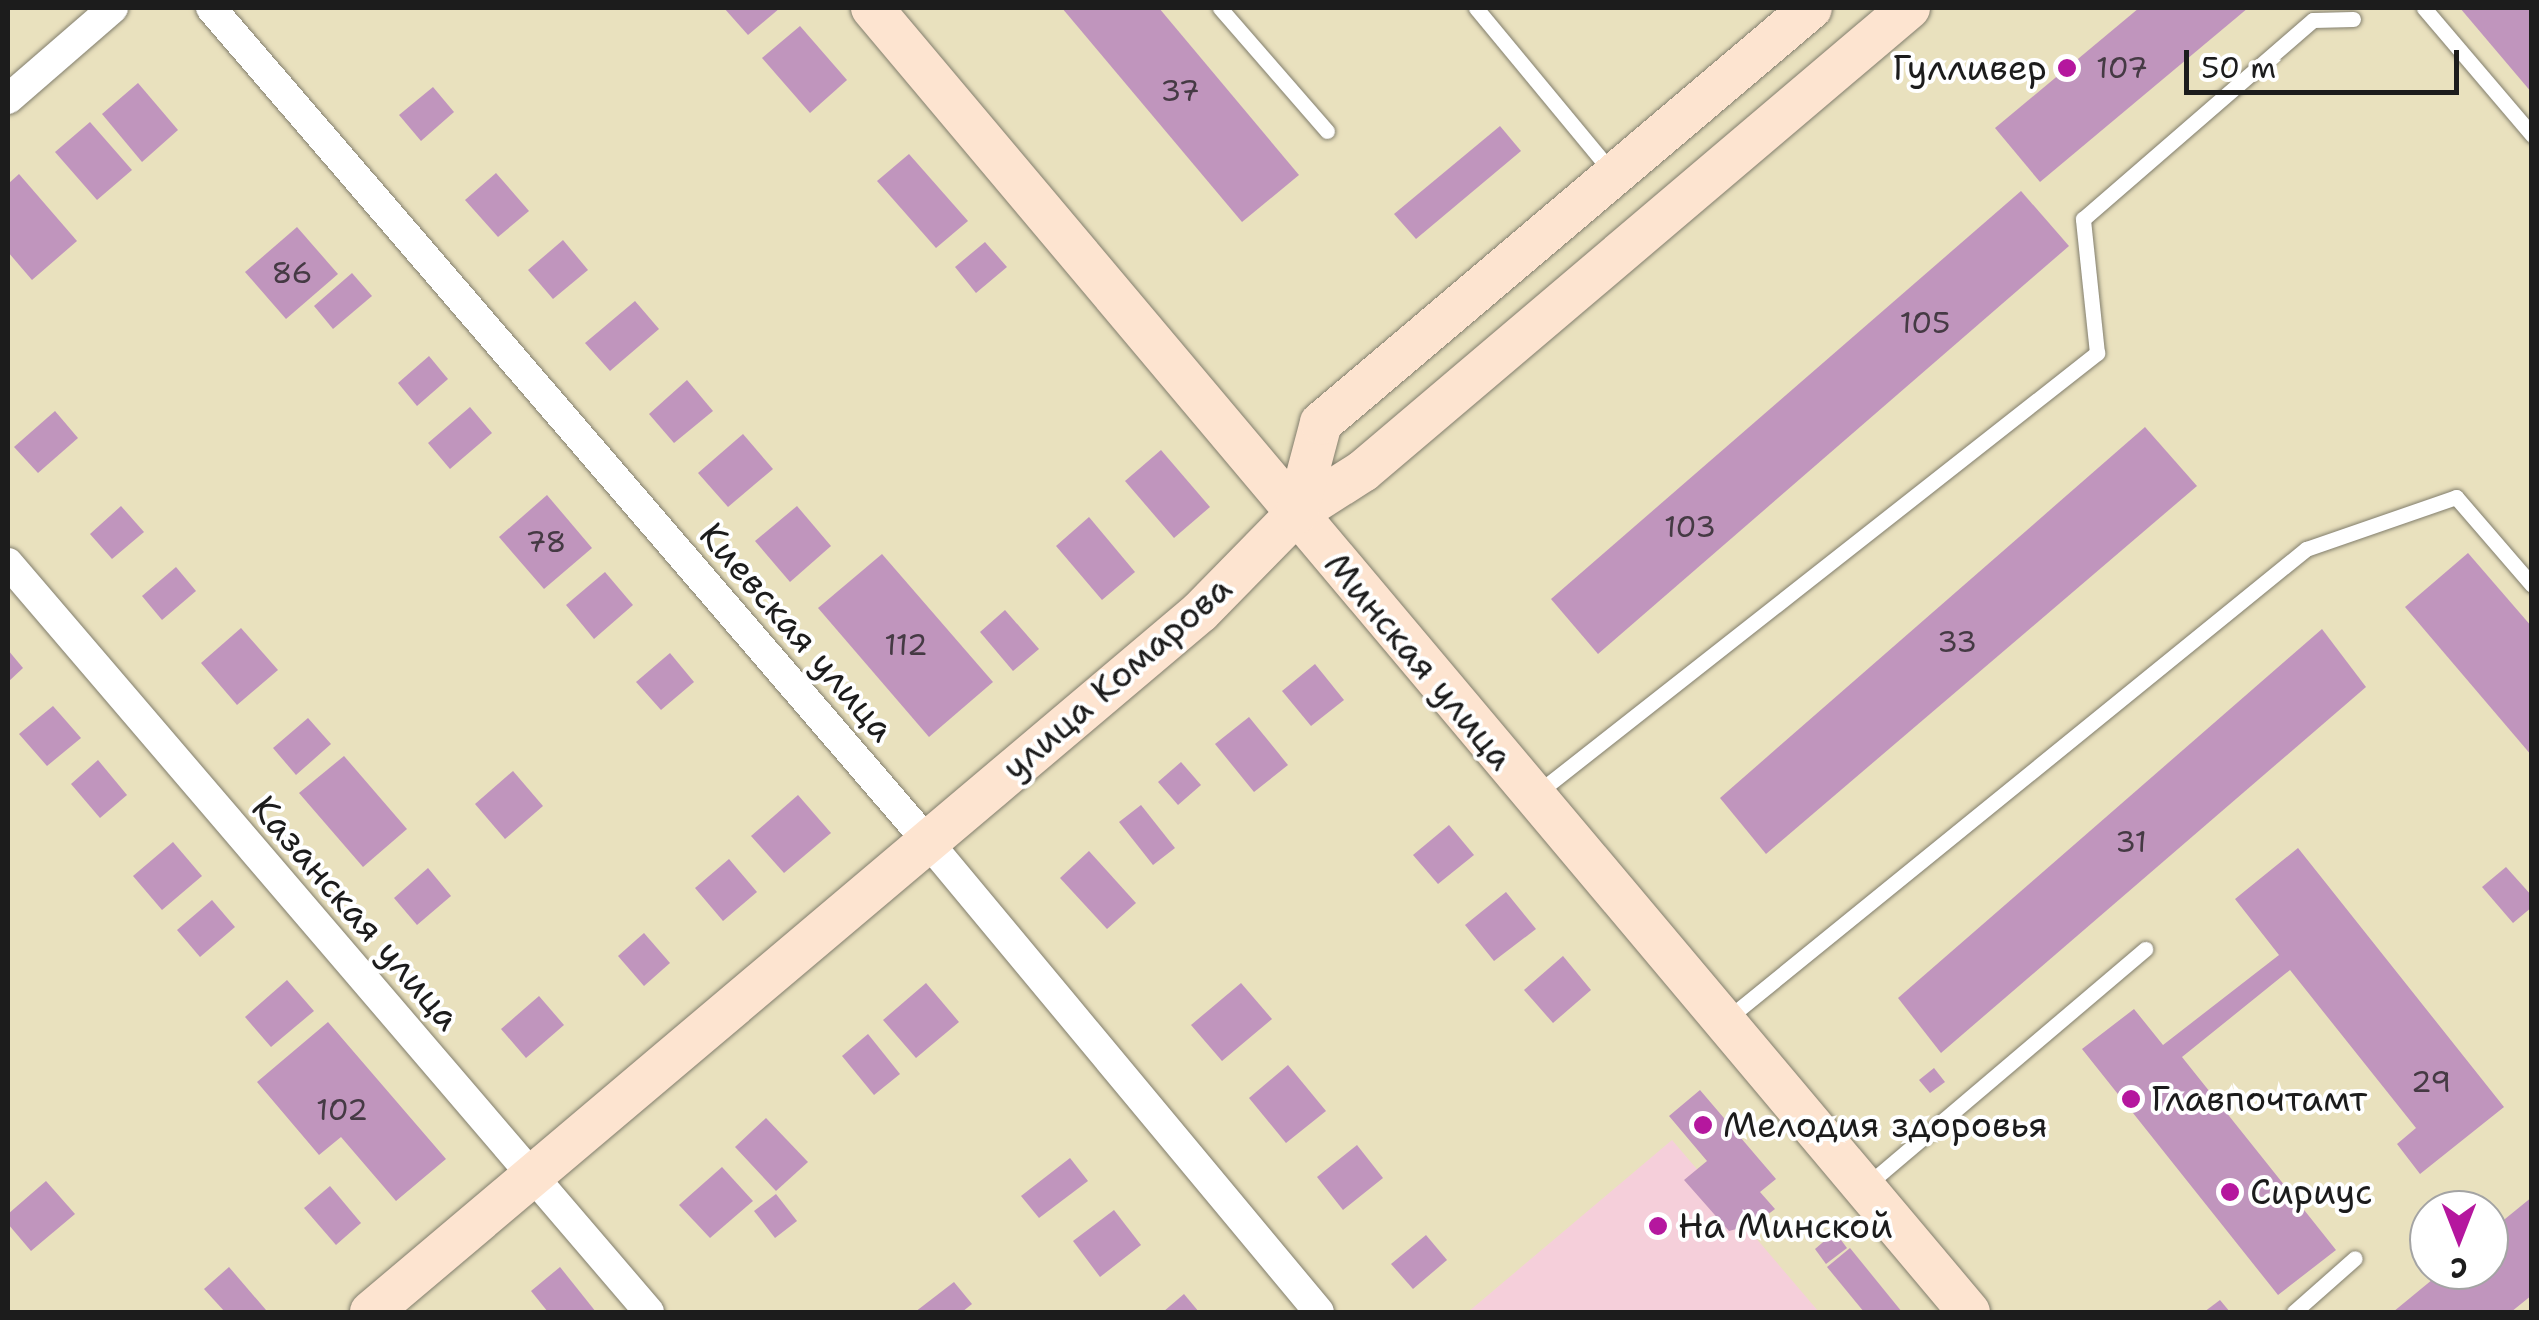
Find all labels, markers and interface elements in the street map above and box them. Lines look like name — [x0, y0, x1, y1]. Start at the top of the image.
scale bar — [2189, 30, 2464, 92]
place label: Гулливер — [1893, 47, 2047, 89]
text: 50 m — [2201, 47, 2276, 88]
house number: 107 — [2096, 50, 2148, 86]
marker: Гулливер — [2056, 57, 2078, 79]
house number: 37 — [1160, 73, 1200, 109]
house number: 86 — [271, 255, 313, 291]
house number: 105 — [1900, 305, 1950, 341]
house number: 103 — [1664, 509, 1716, 545]
street label: Киевская улица — [691, 514, 903, 750]
house number: 78 — [526, 524, 566, 560]
street label: Минская улица — [1316, 544, 1522, 778]
street label: улица Комарова — [994, 567, 1240, 789]
house number: 33 — [1937, 624, 1977, 660]
house number: 112 — [884, 627, 928, 663]
street label: Казанская улица — [243, 787, 469, 1039]
house number: 31 — [2115, 824, 2147, 860]
house number: 29 — [2411, 1064, 2451, 1100]
place label: Главпочтамт — [2151, 1078, 2367, 1120]
marker: Главпочтамт — [2120, 1088, 2142, 1110]
house number: 102 — [316, 1092, 368, 1128]
place label: Мелодия здоровья — [1723, 1104, 2048, 1146]
marker: Мелодия здоровья — [1692, 1114, 1714, 1136]
place label: Сириус — [2250, 1171, 2373, 1213]
marker: Сириус — [2219, 1181, 2241, 1203]
north arrow — [2409, 1190, 2509, 1290]
place label: На Минской — [1678, 1205, 1893, 1247]
marker: На Минской — [1647, 1215, 1669, 1237]
text: С — [2450, 1249, 2468, 1287]

